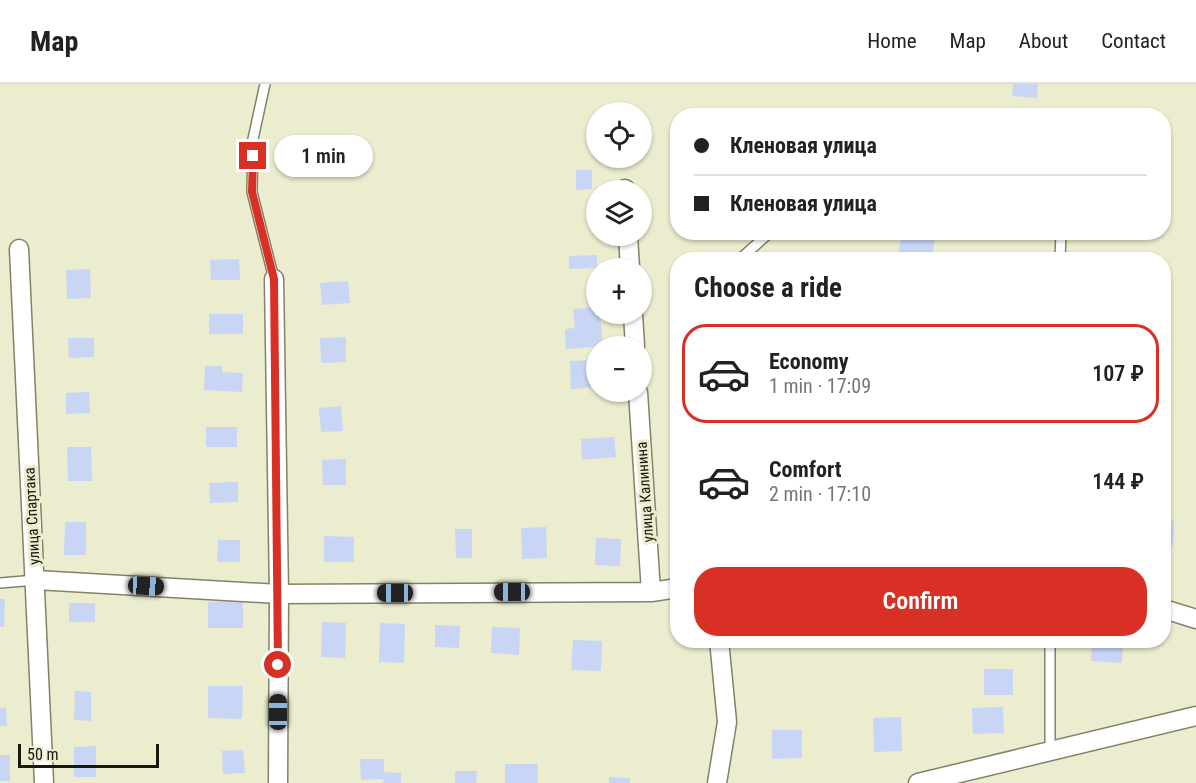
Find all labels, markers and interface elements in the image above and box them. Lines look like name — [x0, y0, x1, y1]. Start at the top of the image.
text: Map — [30, 25, 78, 58]
text: Home — [867, 29, 917, 53]
text: Map — [950, 29, 986, 53]
text: About — [1019, 29, 1068, 53]
text: Contact — [1101, 29, 1166, 53]
map controls — [586, 102, 652, 402]
button: locate — [586, 102, 652, 168]
text: Кленовая улица — [730, 133, 877, 158]
callout: 1 min — [274, 135, 373, 177]
route end — [239, 142, 266, 169]
text: 1 min — [301, 144, 346, 168]
button: layers — [586, 180, 652, 246]
text: Кленовая улица — [730, 191, 877, 216]
button: + — [586, 258, 652, 324]
text: Choose a ride — [694, 272, 842, 304]
button: − — [586, 336, 652, 402]
icon: car — [697, 347, 751, 401]
text: Economy — [769, 349, 849, 374]
text: 107 ₽ — [1092, 361, 1144, 386]
text: 1 min · 17:09 — [769, 374, 871, 398]
street label: улица Калинина — [633, 441, 657, 543]
icon: car — [697, 455, 751, 509]
text: Comfort — [769, 457, 842, 482]
street label: улица Спартака — [20, 467, 44, 565]
text: 144 ₽ — [1092, 469, 1144, 494]
text: 2 min · 17:10 — [769, 482, 871, 506]
button: Confirm — [694, 567, 1147, 636]
car — [128, 576, 164, 596]
car — [494, 583, 530, 601]
car — [377, 584, 413, 602]
route start — [264, 651, 291, 678]
car — [269, 694, 287, 730]
scale bar — [18, 741, 159, 768]
text: 50 m — [27, 745, 59, 764]

